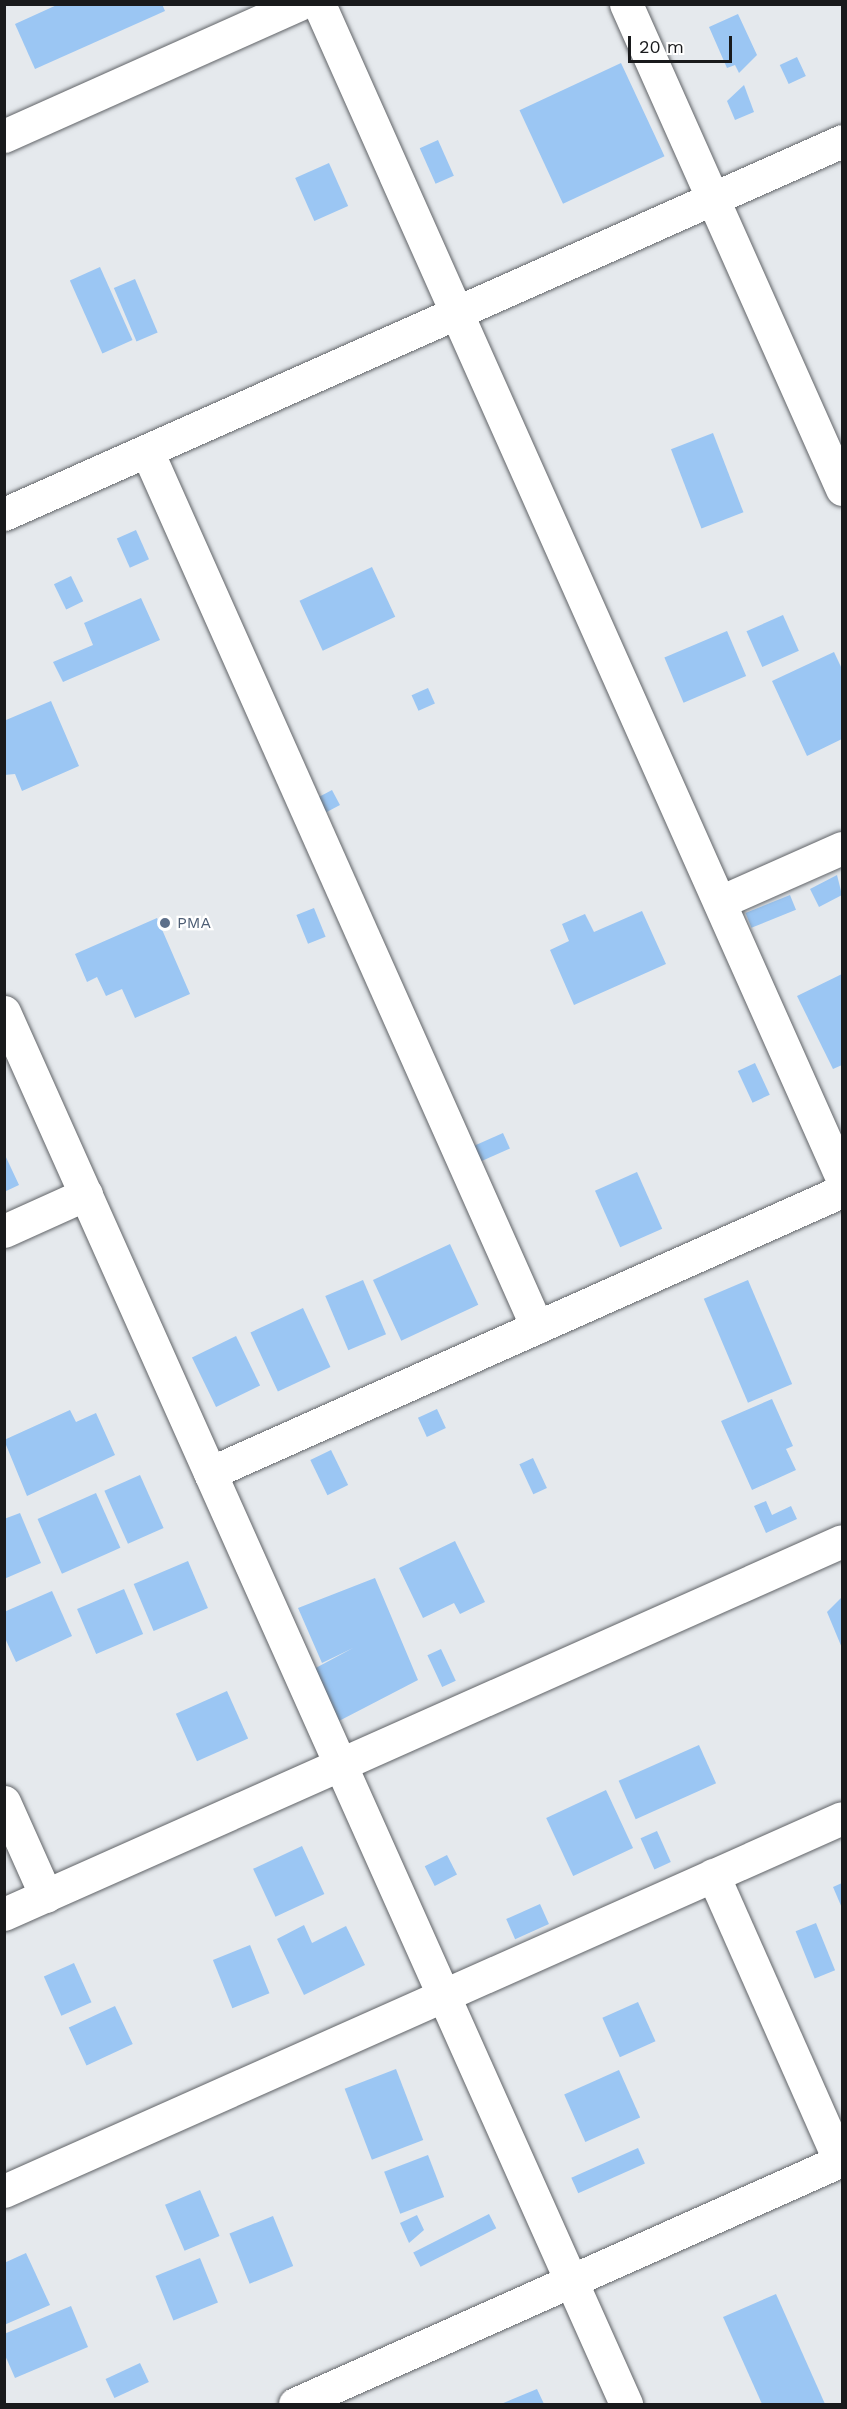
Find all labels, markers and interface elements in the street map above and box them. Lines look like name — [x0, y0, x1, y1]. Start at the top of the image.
scale bar — [631, 24, 734, 62]
text: 20 m — [639, 36, 684, 57]
place label: PMA — [177, 913, 211, 933]
marker: PMA — [158, 916, 172, 930]

